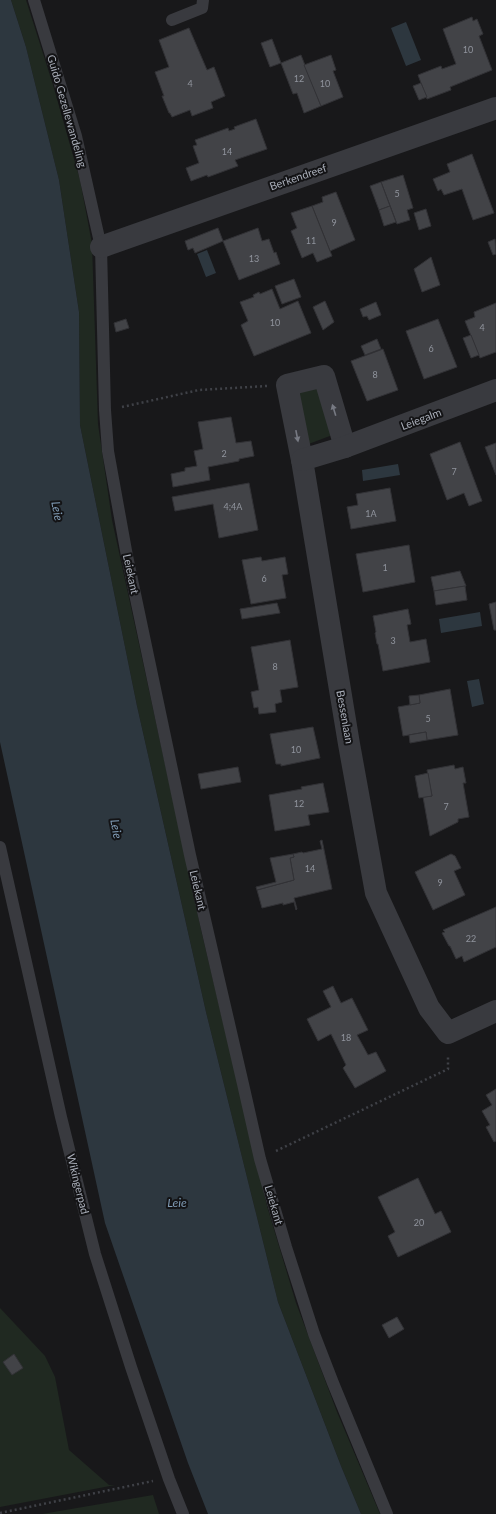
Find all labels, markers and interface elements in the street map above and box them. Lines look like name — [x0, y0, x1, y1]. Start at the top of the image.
house number: 10 — [463, 44, 473, 55]
street label: Guido Gezellewandeling — [45, 53, 90, 169]
house number: 12 — [294, 73, 304, 84]
house number: 4 — [187, 78, 193, 89]
house number: 10 — [320, 78, 330, 89]
house number: 14 — [222, 146, 232, 157]
street label: Berkendreef — [268, 161, 328, 192]
house number: 5 — [394, 188, 400, 199]
house number: 9 — [331, 217, 337, 228]
house number: 11 — [306, 235, 316, 246]
house number: 13 — [249, 253, 259, 264]
house number: 10 — [270, 317, 280, 328]
house number: 4 — [479, 322, 485, 333]
house number: 6 — [428, 343, 434, 354]
house number: 8 — [372, 369, 378, 380]
one-way arrow — [331, 403, 337, 415]
street label: Leiegalm — [399, 405, 443, 432]
one-way arrow — [294, 430, 300, 442]
house number: 2 — [221, 448, 227, 459]
house number: 7 — [451, 466, 457, 477]
water label: Leie — [48, 500, 67, 522]
house number: 4;4A — [224, 501, 243, 512]
house number: 1A — [365, 508, 378, 519]
street label: Leiekant — [121, 553, 142, 595]
house number: 1 — [382, 562, 388, 573]
house number: 6 — [261, 573, 267, 584]
house number: 3 — [390, 635, 396, 646]
house number: 8 — [272, 661, 278, 672]
street label: Bessenlaan — [334, 689, 357, 745]
house number: 5 — [425, 713, 431, 724]
house number: 10 — [291, 744, 301, 755]
house number: 12 — [294, 798, 304, 809]
house number: 7 — [443, 801, 449, 812]
water label: Leie — [107, 818, 126, 840]
house number: 14 — [305, 863, 315, 874]
street label: Leiekant — [188, 869, 209, 911]
house number: 9 — [437, 877, 443, 888]
house number: 22 — [466, 933, 476, 944]
house number: 18 — [341, 1032, 351, 1043]
street label: Wikingerpad — [65, 1152, 92, 1215]
street label: Leiekant — [263, 1184, 286, 1226]
water label: Leie — [167, 1195, 187, 1210]
house number: 20 — [414, 1217, 424, 1228]

